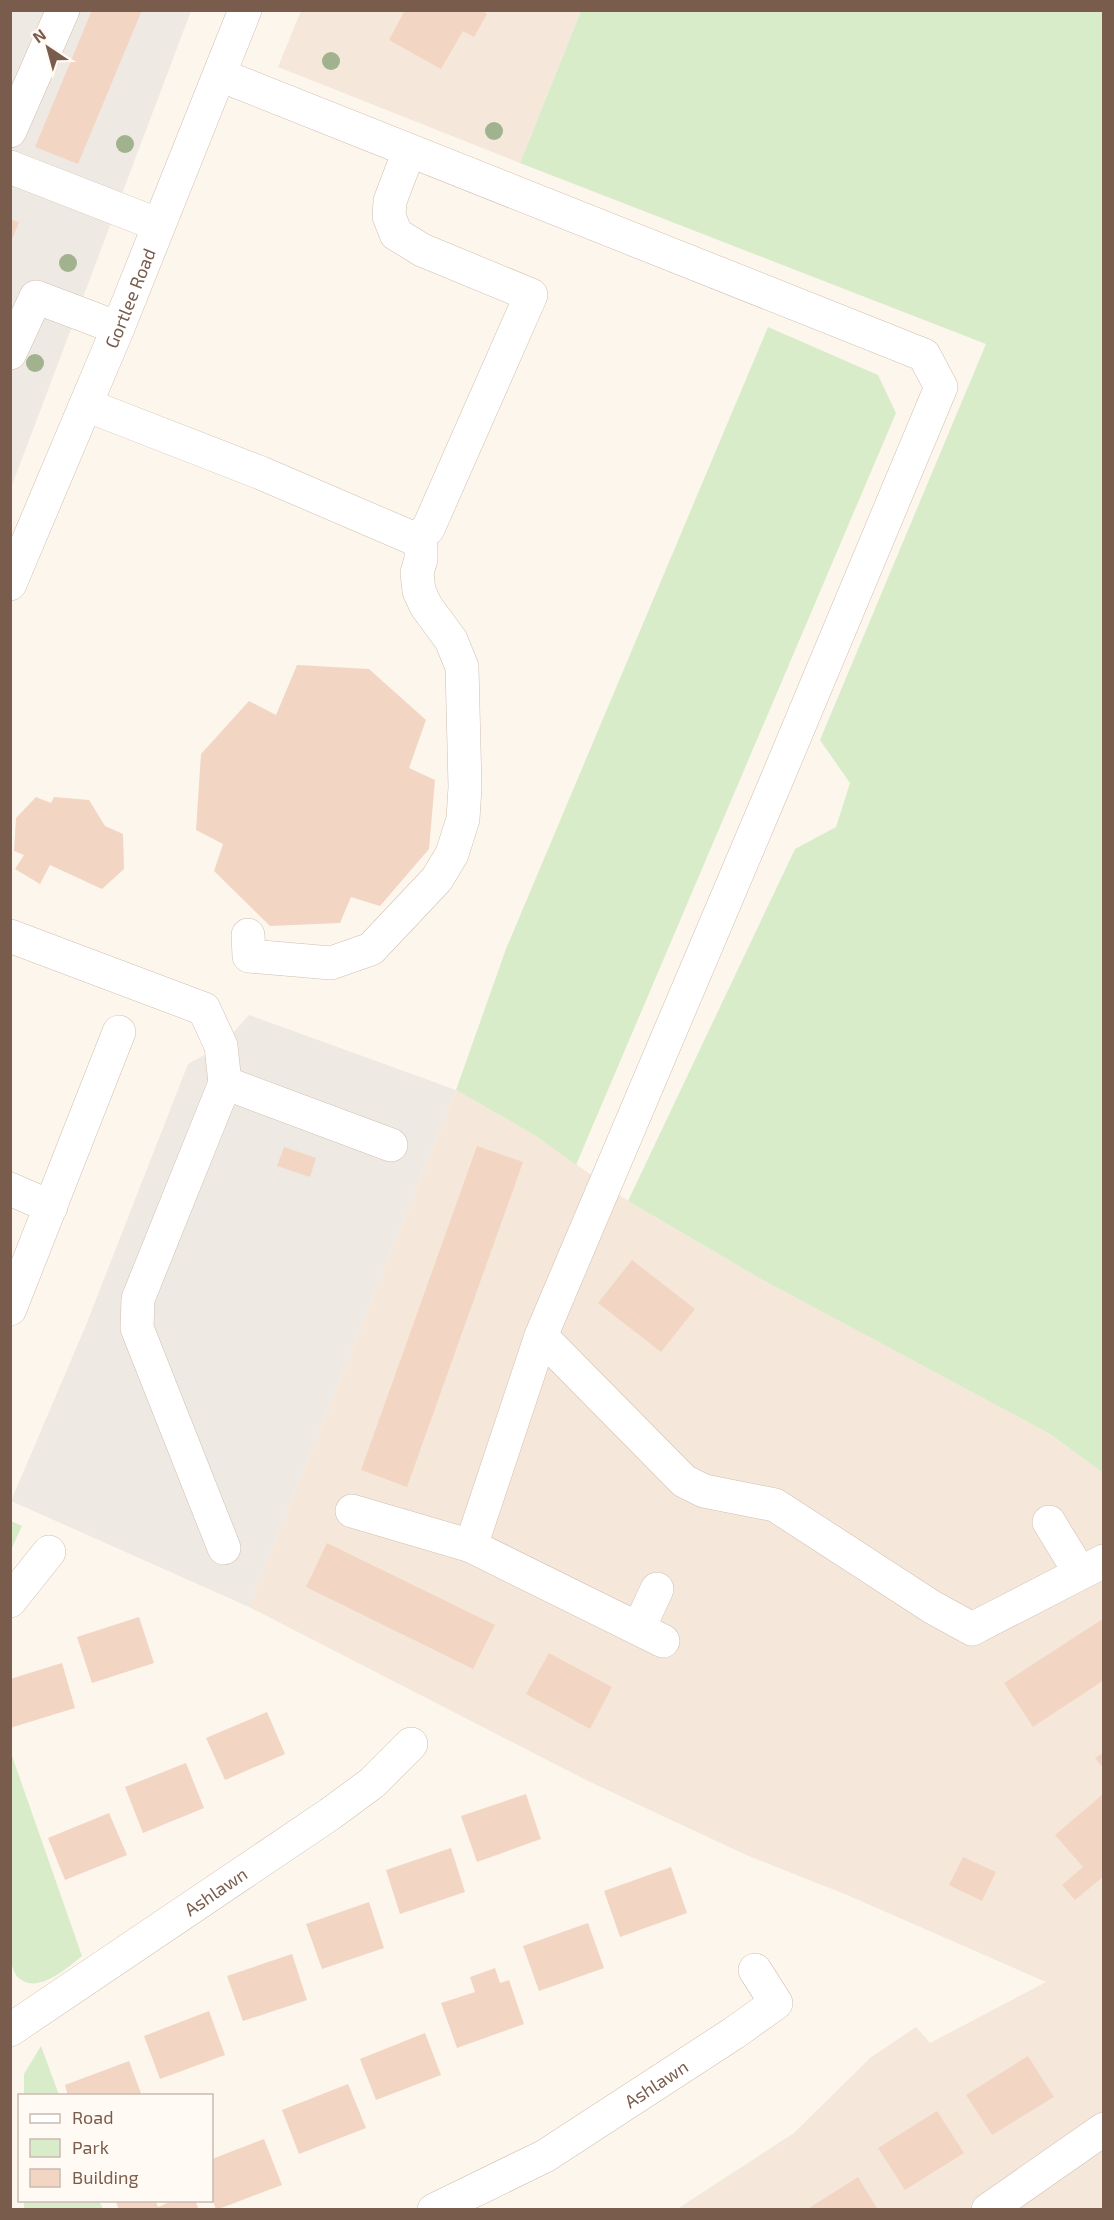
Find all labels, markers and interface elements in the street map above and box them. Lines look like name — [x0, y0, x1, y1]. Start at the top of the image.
north arrow — [18, 18, 78, 78]
text: N — [29, 24, 49, 47]
street label: Gortlee Road — [100, 245, 160, 351]
street label: Ashlawn — [180, 1862, 251, 1920]
street label: Ashlawn — [620, 2055, 692, 2112]
legend — [18, 2094, 213, 2202]
text: Road — [72, 2106, 113, 2128]
text: Park — [72, 2136, 109, 2158]
text: Building — [72, 2166, 139, 2188]

